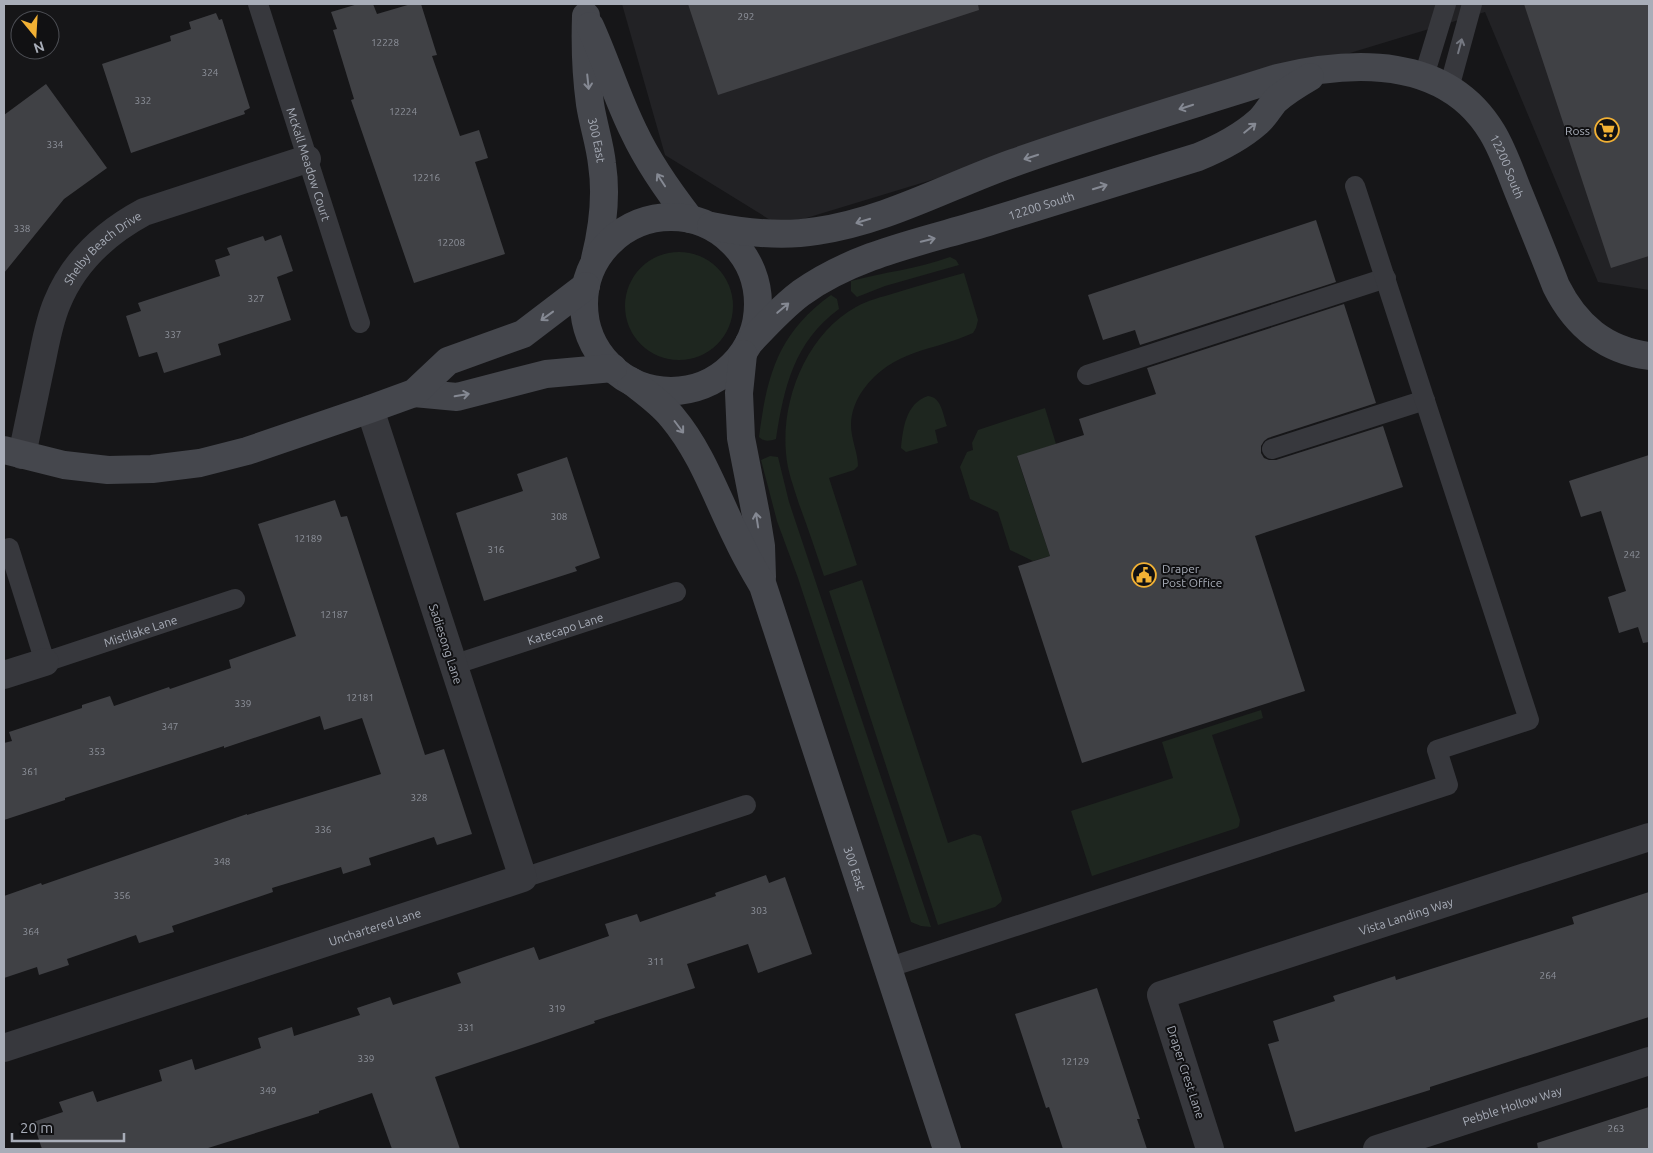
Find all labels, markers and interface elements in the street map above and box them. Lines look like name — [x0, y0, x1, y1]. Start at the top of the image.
north arrow — [10, 10, 60, 60]
house number: 292 — [738, 11, 754, 22]
house number: 12228 — [371, 37, 399, 48]
text: N — [32, 38, 46, 57]
one-way arrow — [1456, 38, 1465, 54]
house number: 324 — [202, 67, 219, 78]
one-way arrow — [583, 74, 592, 90]
house number: 332 — [135, 95, 151, 106]
one-way arrow — [1178, 103, 1194, 113]
street label: McKall Meadow Court — [285, 106, 333, 223]
house number: 12224 — [389, 106, 417, 117]
street label: 300 East — [586, 116, 608, 164]
supermarket icon: Ross — [1594, 117, 1620, 143]
one-way arrow — [1244, 123, 1257, 134]
place label: Ross — [1565, 124, 1590, 137]
street label: 12200 South — [1488, 132, 1527, 200]
house number: 334 — [47, 139, 64, 150]
one-way arrow — [1023, 153, 1039, 163]
house number: 12216 — [412, 172, 440, 183]
one-way arrow — [656, 173, 666, 187]
one-way arrow — [1092, 182, 1107, 191]
street label: 12200 South — [1007, 189, 1076, 222]
street label: Shelby Beach Drive — [61, 208, 143, 287]
one-way arrow — [855, 217, 871, 227]
house number: 338 — [14, 223, 31, 234]
one-way arrow — [919, 234, 935, 244]
house number: 12208 — [437, 237, 465, 248]
house number: 327 — [248, 293, 264, 304]
one-way arrow — [776, 303, 789, 314]
one-way arrow — [540, 311, 554, 321]
house number: 337 — [165, 329, 181, 340]
one-way arrow — [453, 390, 469, 400]
one-way arrow — [674, 420, 685, 433]
house number: 308 — [551, 511, 568, 522]
one-way arrow — [751, 513, 761, 529]
house number: 12189 — [294, 533, 322, 544]
house number: 316 — [488, 544, 505, 555]
house number: 242 — [1624, 549, 1640, 560]
public building icon: Draper Post Office — [1131, 562, 1157, 588]
place label: Draper Post Office — [1162, 562, 1222, 589]
street label: Sadiesong Lane — [427, 602, 465, 686]
house number: 12187 — [320, 609, 348, 620]
street label: Katecapo Lane — [526, 610, 605, 647]
street label: Mistilake Lane — [102, 612, 179, 649]
house number: 12181 — [346, 692, 374, 703]
house number: 339 — [235, 698, 251, 709]
house number: 347 — [162, 721, 178, 732]
house number: 353 — [89, 746, 105, 757]
house number: 361 — [22, 766, 38, 777]
house number: 328 — [411, 792, 428, 803]
house number: 336 — [315, 824, 332, 835]
street label: 300 East — [842, 844, 869, 892]
house number: 348 — [214, 856, 231, 867]
house number: 356 — [114, 890, 131, 901]
street label: Vista Landing Way — [1357, 894, 1455, 937]
street label: Unchartered Lane — [327, 905, 422, 948]
house number: 303 — [751, 905, 767, 916]
house number: 364 — [23, 926, 40, 937]
house number: 311 — [648, 956, 664, 967]
house number: 264 — [1540, 970, 1557, 981]
house number: 319 — [549, 1003, 565, 1014]
house number: 331 — [458, 1022, 474, 1033]
street label: Draper Crest Lane — [1165, 1024, 1207, 1120]
house number: 339 — [358, 1053, 374, 1064]
house number: 12129 — [1061, 1056, 1089, 1067]
street label: Pebble Hollow Way — [1461, 1083, 1564, 1127]
house number: 349 — [260, 1085, 276, 1096]
scale bar — [12, 1110, 125, 1142]
text: 20 m — [20, 1119, 53, 1136]
house number: 263 — [1608, 1123, 1624, 1134]

